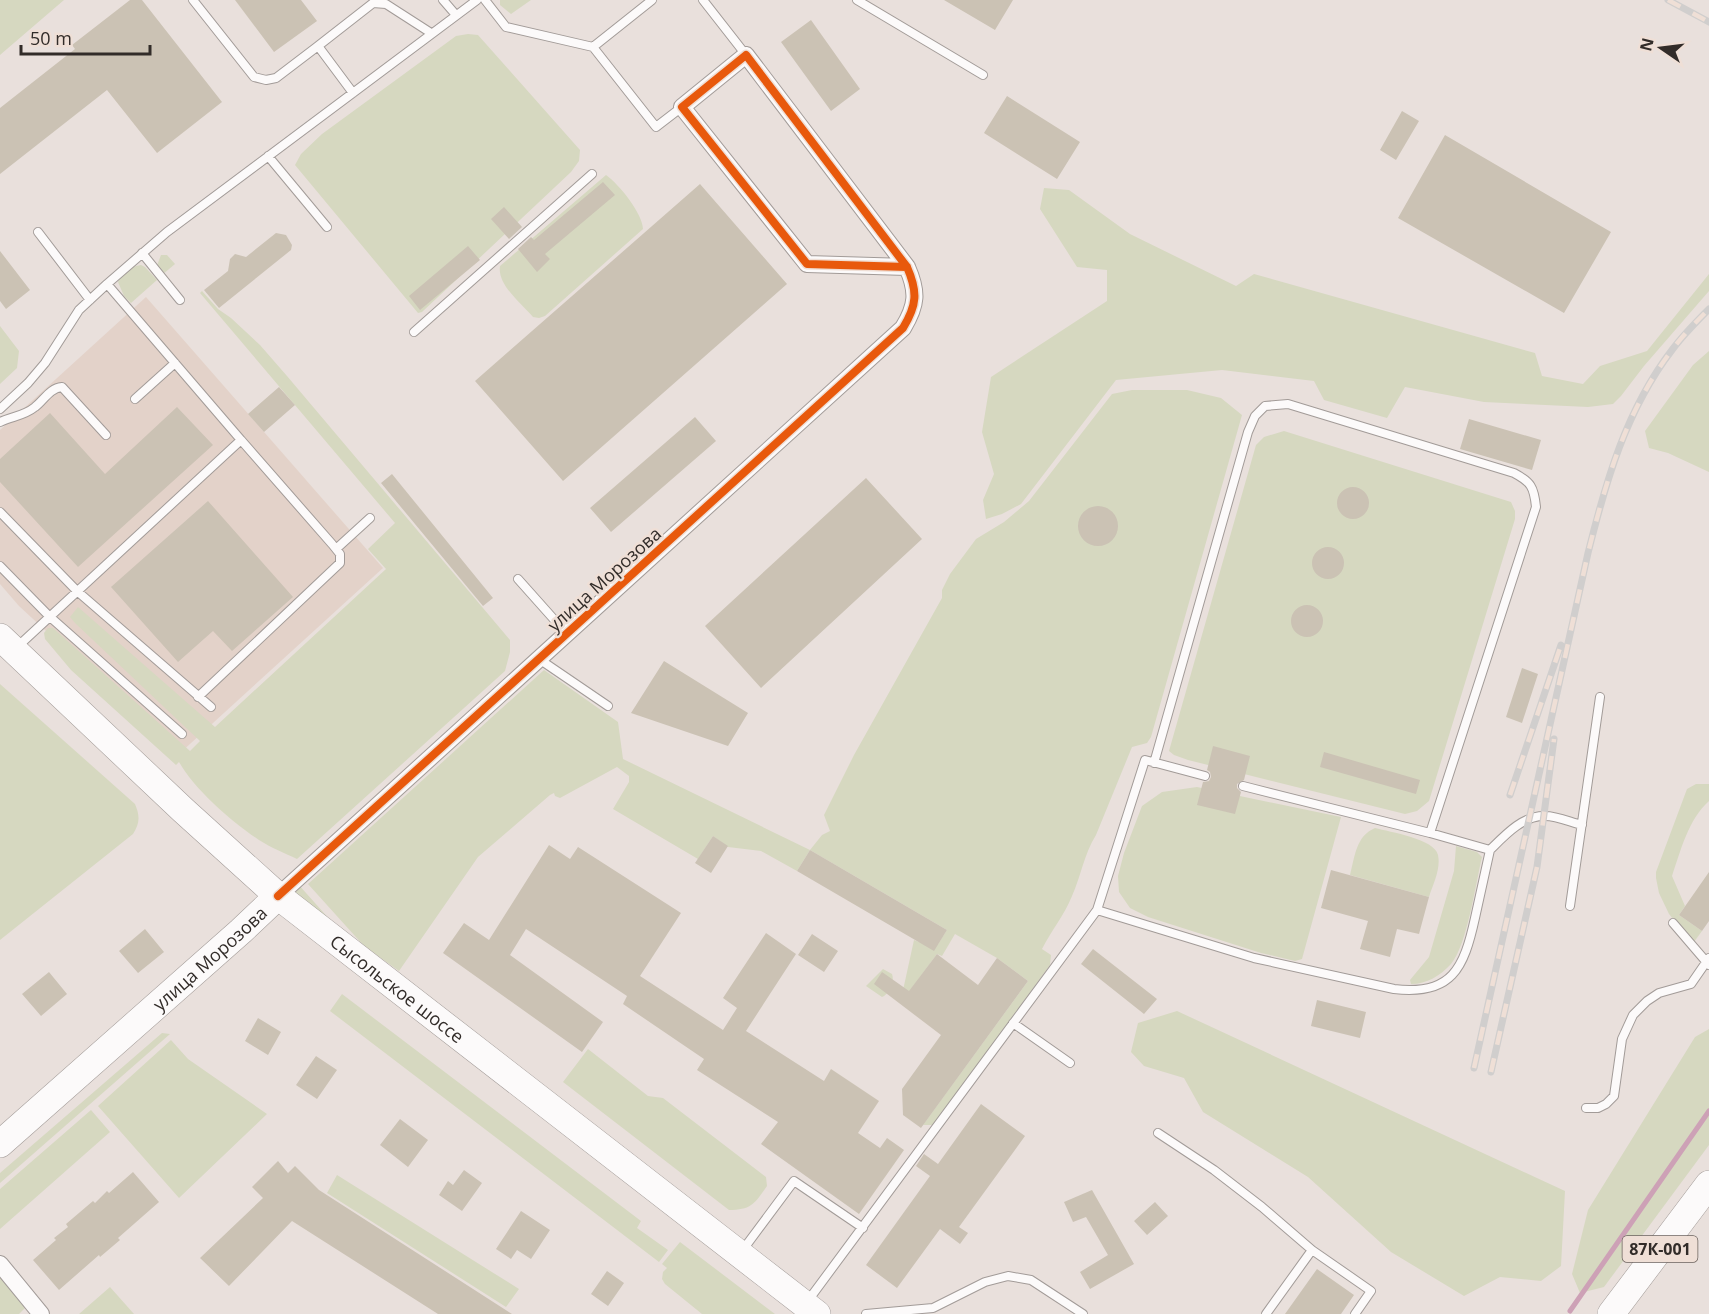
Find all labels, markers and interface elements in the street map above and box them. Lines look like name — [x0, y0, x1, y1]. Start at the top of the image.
scale bar — [21, 18, 150, 56]
north arrow — [1631, 18, 1691, 78]
text: 50 m — [30, 26, 72, 50]
text: N — [1634, 35, 1659, 53]
street label: улица Морозова — [542, 521, 666, 637]
street label: улица Морозова — [147, 901, 272, 1016]
street label: Сысольское шоссе — [325, 929, 469, 1048]
road number: 87К-001 — [1622, 1236, 1698, 1262]

